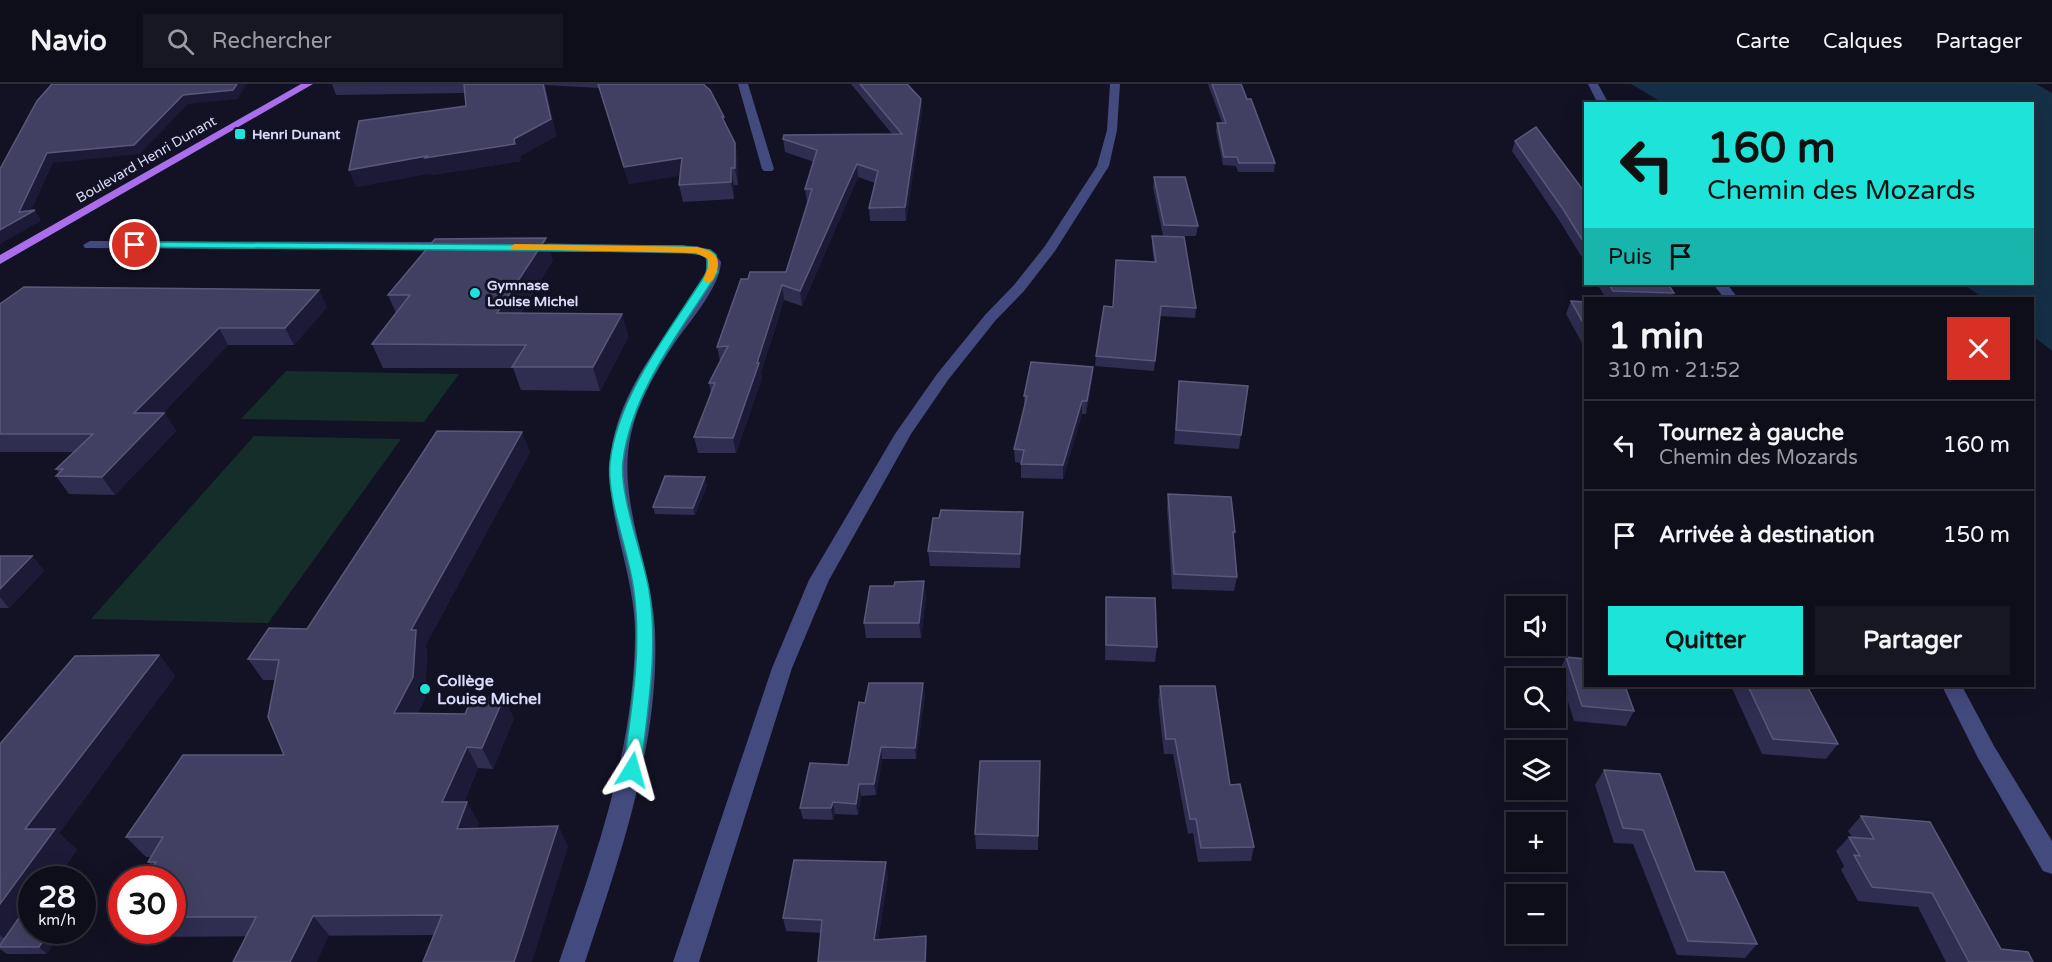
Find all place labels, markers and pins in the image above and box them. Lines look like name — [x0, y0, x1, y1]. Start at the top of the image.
place label: Henri Dunant — [252, 126, 341, 143]
marker: Henri Dunant — [233, 127, 247, 141]
pin — [109, 219, 160, 270]
place label: Gymnase Louise Michel — [487, 277, 578, 310]
marker: Gymnase Louise Michel — [468, 286, 482, 300]
place label: Collège Louise Michel — [437, 671, 541, 709]
marker: Collège Louise Michel — [418, 682, 432, 696]

